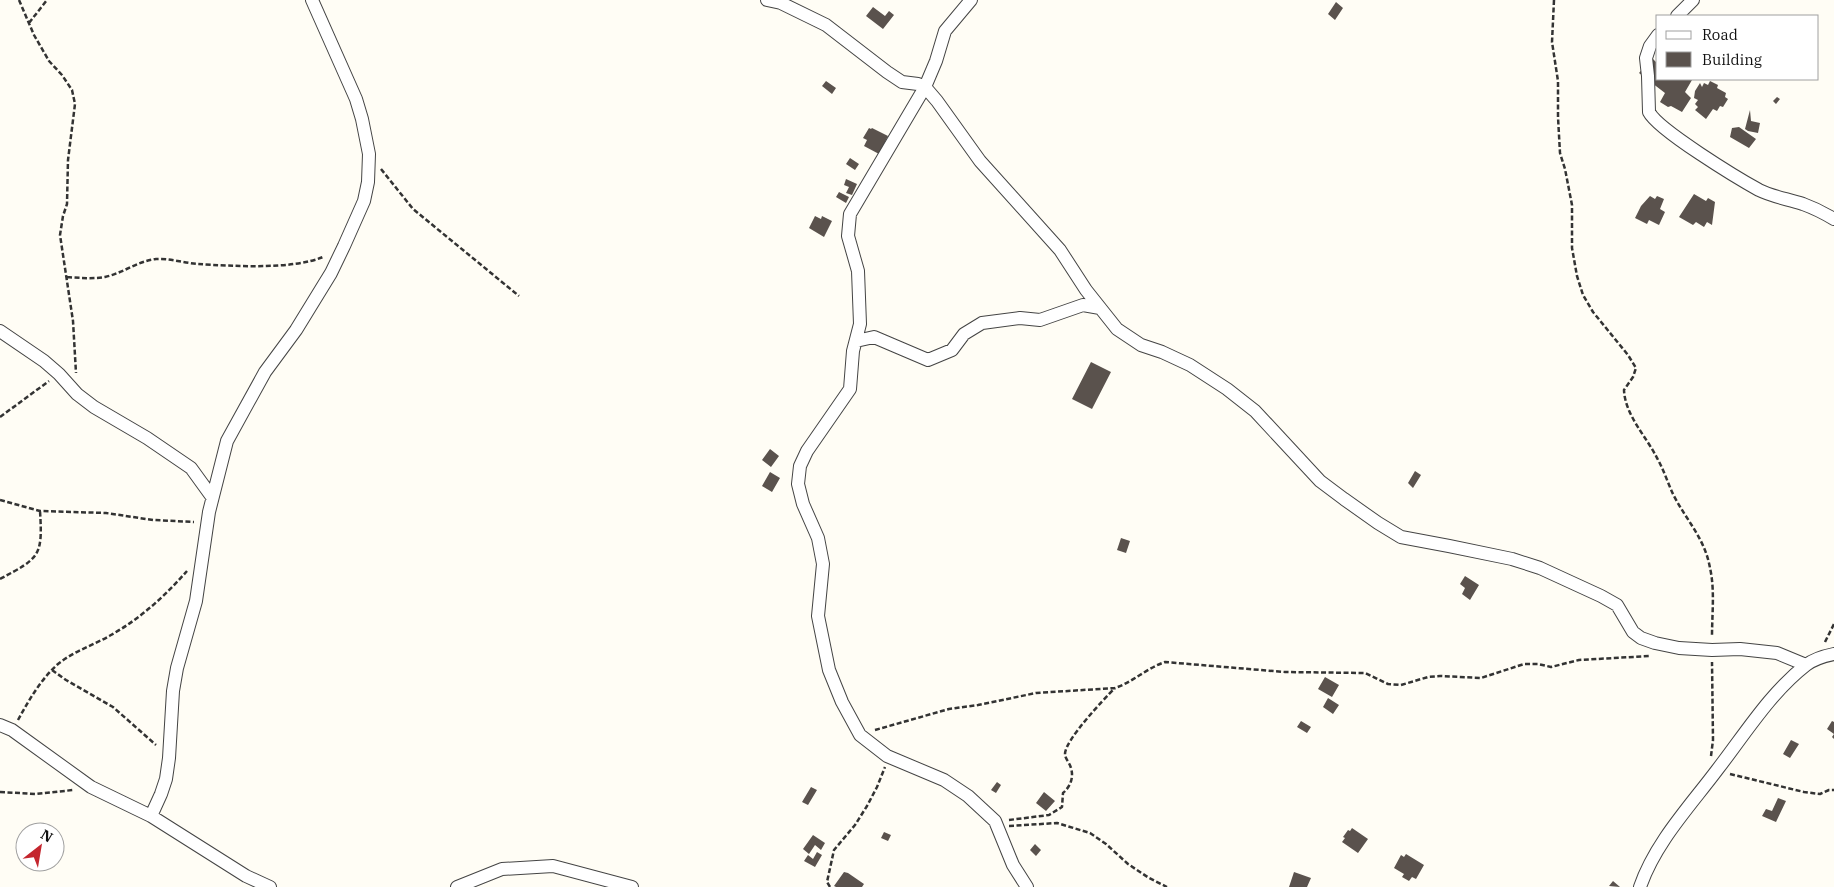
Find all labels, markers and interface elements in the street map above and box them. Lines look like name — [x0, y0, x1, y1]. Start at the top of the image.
legend — [1656, 15, 1819, 80]
text: Road — [1702, 25, 1738, 44]
text: Building — [1702, 50, 1762, 69]
north arrow — [15, 822, 65, 872]
text: N — [37, 825, 56, 846]

